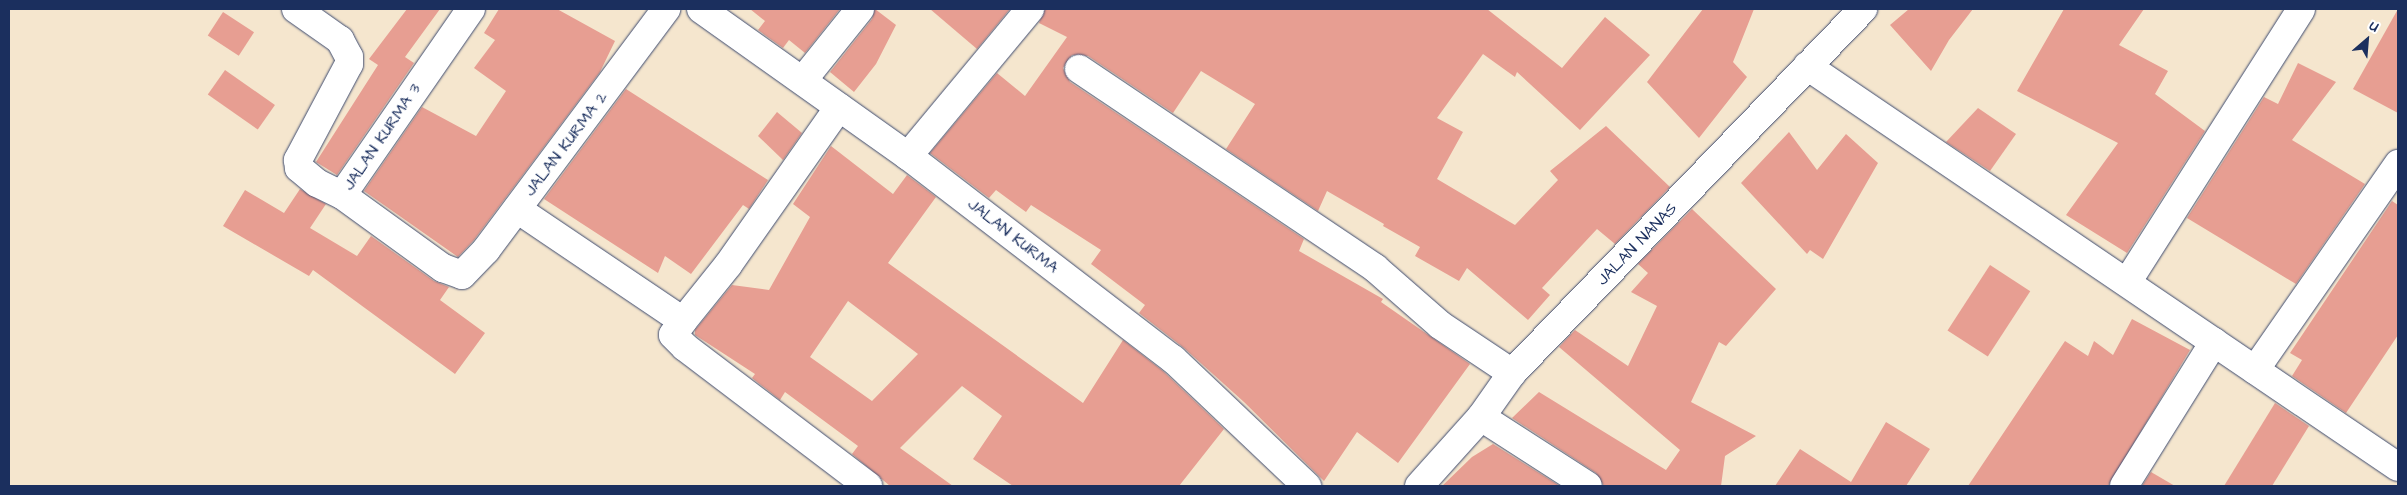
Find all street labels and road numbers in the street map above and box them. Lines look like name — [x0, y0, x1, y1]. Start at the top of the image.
street label: JALAN KURMA 3 — [339, 80, 425, 194]
street label: JALAN KURMA 2 — [521, 88, 611, 200]
street label: JALAN KURMA — [964, 195, 1062, 277]
street label: JALAN NANAS — [1593, 199, 1681, 289]

